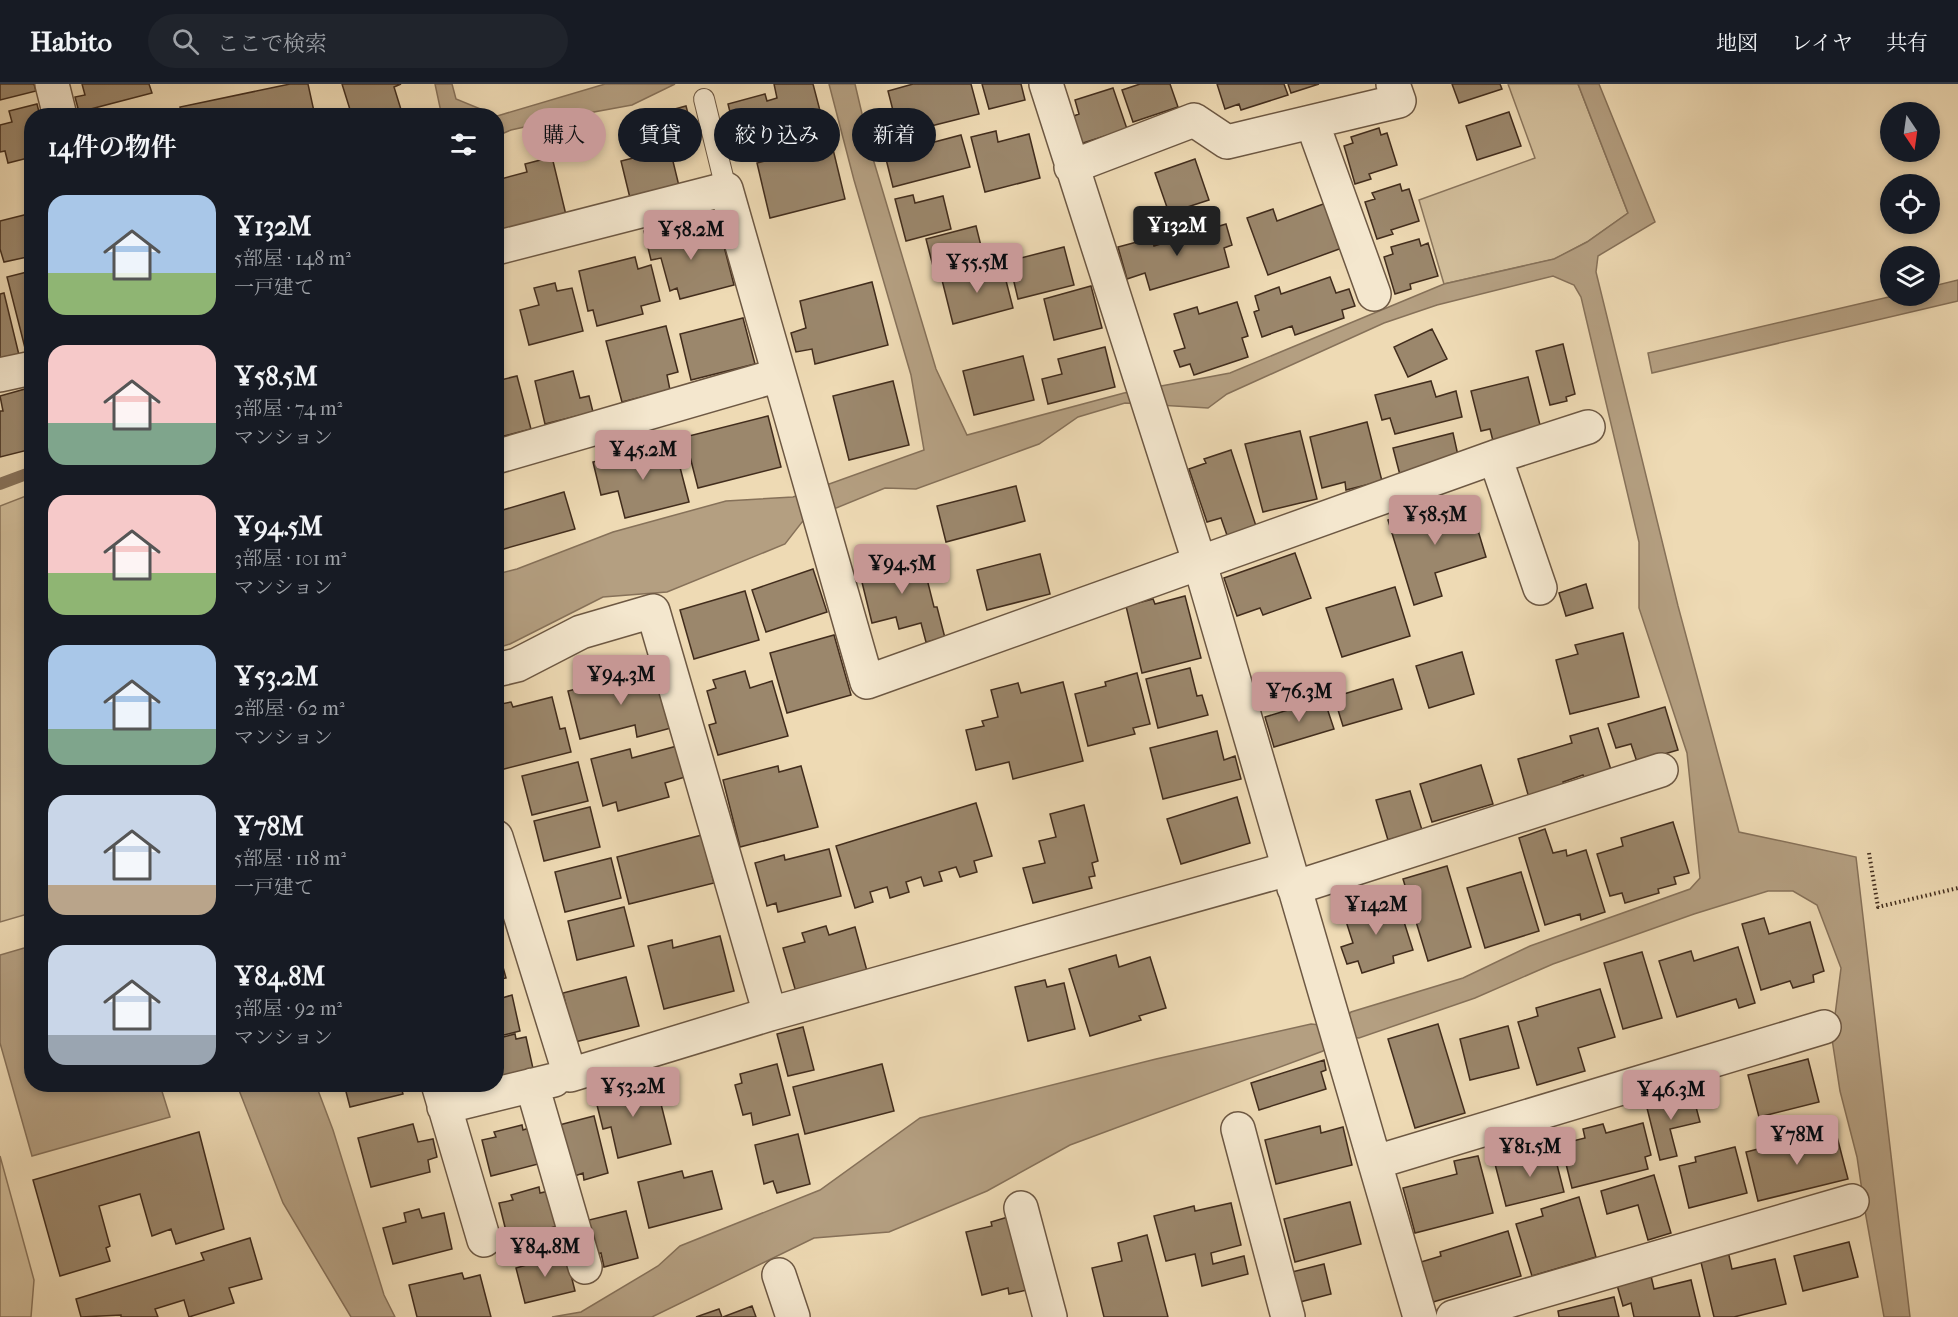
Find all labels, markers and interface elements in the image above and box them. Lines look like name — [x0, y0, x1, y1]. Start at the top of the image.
search box — [148, 14, 568, 68]
text: Habito — [30, 25, 112, 58]
icon: search — [169, 25, 202, 58]
text: ここで検索 — [217, 31, 327, 57]
text: 地図 — [1716, 31, 1758, 55]
text: レイヤ — [1791, 31, 1853, 55]
text: 共有 — [1886, 31, 1928, 55]
north arrow — [1880, 102, 1940, 162]
map controls — [1880, 102, 1940, 306]
chip: 購入 — [522, 108, 606, 162]
chip: 賃貸 — [618, 108, 702, 162]
chip: 絞り込み — [714, 108, 840, 162]
chip: 新着 — [852, 108, 936, 162]
icon: filters — [447, 128, 480, 161]
text: 14件の物件 — [48, 132, 177, 163]
button: locate — [1880, 174, 1940, 234]
pin: ¥132M — [1135, 206, 1219, 257]
pin: ¥58.2M — [642, 210, 740, 261]
text: ¥132M — [234, 211, 311, 242]
text: ¥132M — [1147, 214, 1207, 237]
text: ¥58.2M — [658, 218, 724, 241]
icon: home — [96, 219, 168, 291]
pin: ¥55.5M — [928, 243, 1026, 294]
button: layers — [1880, 246, 1940, 306]
text: 5部屋 · 148 m² — [234, 247, 351, 270]
text: ¥55.5M — [946, 251, 1008, 274]
text: 一戸建て — [234, 276, 314, 299]
text: ¥58.5M — [234, 361, 318, 392]
icon: home — [96, 369, 168, 441]
text: 3部屋 · 74 m² — [234, 397, 342, 420]
text: マンション — [234, 426, 333, 449]
pin: ¥45.2M — [594, 430, 692, 481]
text: ¥45.2M — [609, 438, 677, 461]
pin: ¥58.5M — [1386, 495, 1484, 546]
text: ¥58.5M — [1403, 503, 1467, 526]
text: ¥94.5M — [234, 511, 323, 542]
icon: home — [96, 519, 168, 591]
pin: ¥94.5M — [853, 544, 951, 595]
text: 3部屋 · 101 m² — [234, 547, 346, 570]
text: ¥94.5M — [868, 552, 936, 575]
text: マンション — [234, 576, 333, 599]
pin: ¥94.3M — [572, 655, 670, 706]
text: ¥53.2M — [234, 661, 318, 692]
text: ¥94.3M — [587, 663, 655, 686]
icon: home — [96, 669, 168, 741]
pin: ¥76.3M — [1250, 672, 1348, 723]
text: ¥76.3M — [1266, 680, 1332, 703]
text: 2部屋 · 62 m² — [234, 697, 345, 720]
text: マンション — [234, 726, 333, 749]
text: ¥78M — [234, 811, 304, 842]
icon: home — [96, 819, 168, 891]
text: 5部屋 · 118 m² — [234, 847, 346, 870]
text: 一戸建て — [234, 876, 314, 899]
pin: ¥142M — [1334, 885, 1418, 936]
text: ¥142M — [1344, 893, 1408, 916]
text: ¥84.8M — [234, 961, 325, 992]
icon: home — [96, 969, 168, 1041]
text: 3部屋 · 92 m² — [234, 997, 342, 1020]
text: マンション — [234, 1026, 333, 1049]
pin: ¥53.2M — [584, 1067, 682, 1118]
pin: ¥46.3M — [1622, 1070, 1720, 1121]
text: ¥53.2M — [601, 1075, 665, 1098]
text: ¥46.3M — [1637, 1078, 1705, 1101]
pin: ¥78M — [1761, 1115, 1833, 1166]
text: ¥78M — [1770, 1123, 1824, 1146]
pin: ¥81.5M — [1481, 1127, 1579, 1178]
text: ¥81.5M — [1499, 1135, 1561, 1158]
pin: ¥84.8M — [496, 1227, 594, 1278]
text: ¥84.8M — [510, 1235, 580, 1258]

